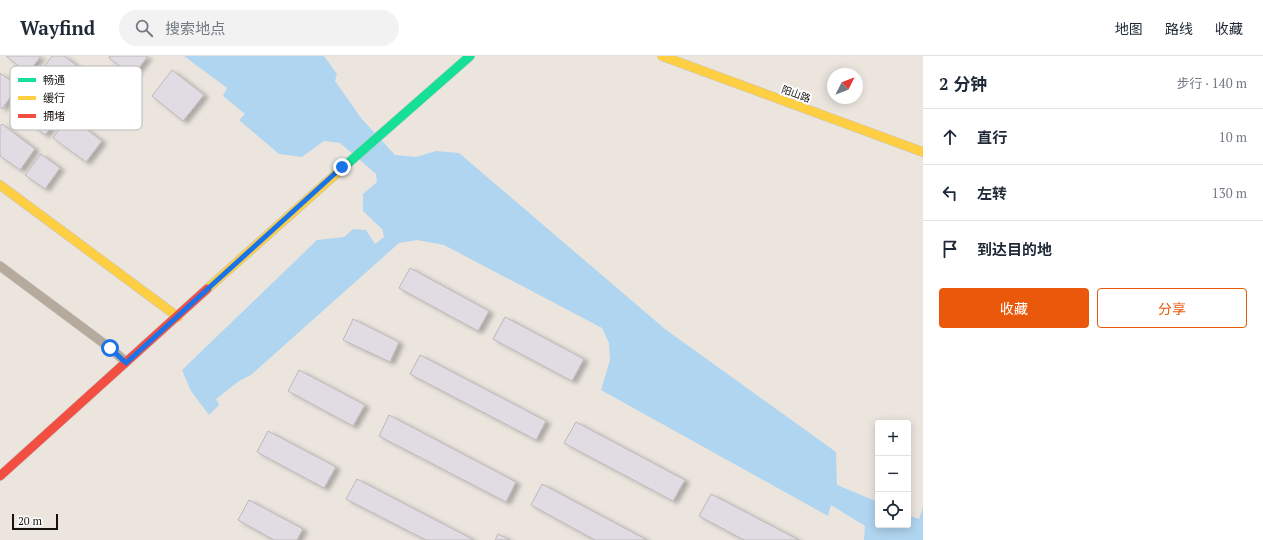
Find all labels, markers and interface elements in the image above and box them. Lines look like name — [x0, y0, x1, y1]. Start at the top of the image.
search box — [119, 10, 399, 46]
text: Wayfind — [20, 15, 95, 40]
icon: search — [133, 17, 155, 39]
text: 搜索地点 — [165, 18, 225, 38]
text: 地图 — [1115, 19, 1143, 38]
text: 路线 — [1165, 19, 1193, 38]
text: 收藏 — [1215, 19, 1243, 38]
legend — [10, 66, 142, 130]
north arrow — [827, 68, 863, 104]
text: 2 分钟 — [939, 72, 987, 95]
text: 畅通 — [43, 73, 65, 87]
text: 步行 · 140 m — [1176, 74, 1247, 92]
street label: 阳山路 — [780, 83, 812, 105]
text: 缓行 — [43, 91, 65, 105]
text: 拥堵 — [43, 109, 65, 123]
icon: ahead — [939, 126, 961, 148]
text: 直行 — [977, 127, 1007, 147]
text: 10 m — [1219, 128, 1247, 146]
route end — [333, 158, 351, 176]
icon: left — [939, 182, 961, 204]
text: 左转 — [977, 183, 1007, 203]
text: 130 m — [1212, 184, 1247, 202]
icon: arrive — [939, 238, 961, 260]
text: 到达目的地 — [977, 239, 1052, 259]
button: 收藏 — [939, 288, 1089, 328]
button: 分享 — [1097, 288, 1247, 328]
route start — [101, 339, 119, 357]
map controls — [875, 420, 911, 528]
button: + — [875, 420, 911, 456]
button: − — [875, 456, 911, 492]
button: locate — [875, 492, 911, 528]
scale bar — [12, 512, 58, 531]
text: 20 m — [18, 514, 42, 528]

